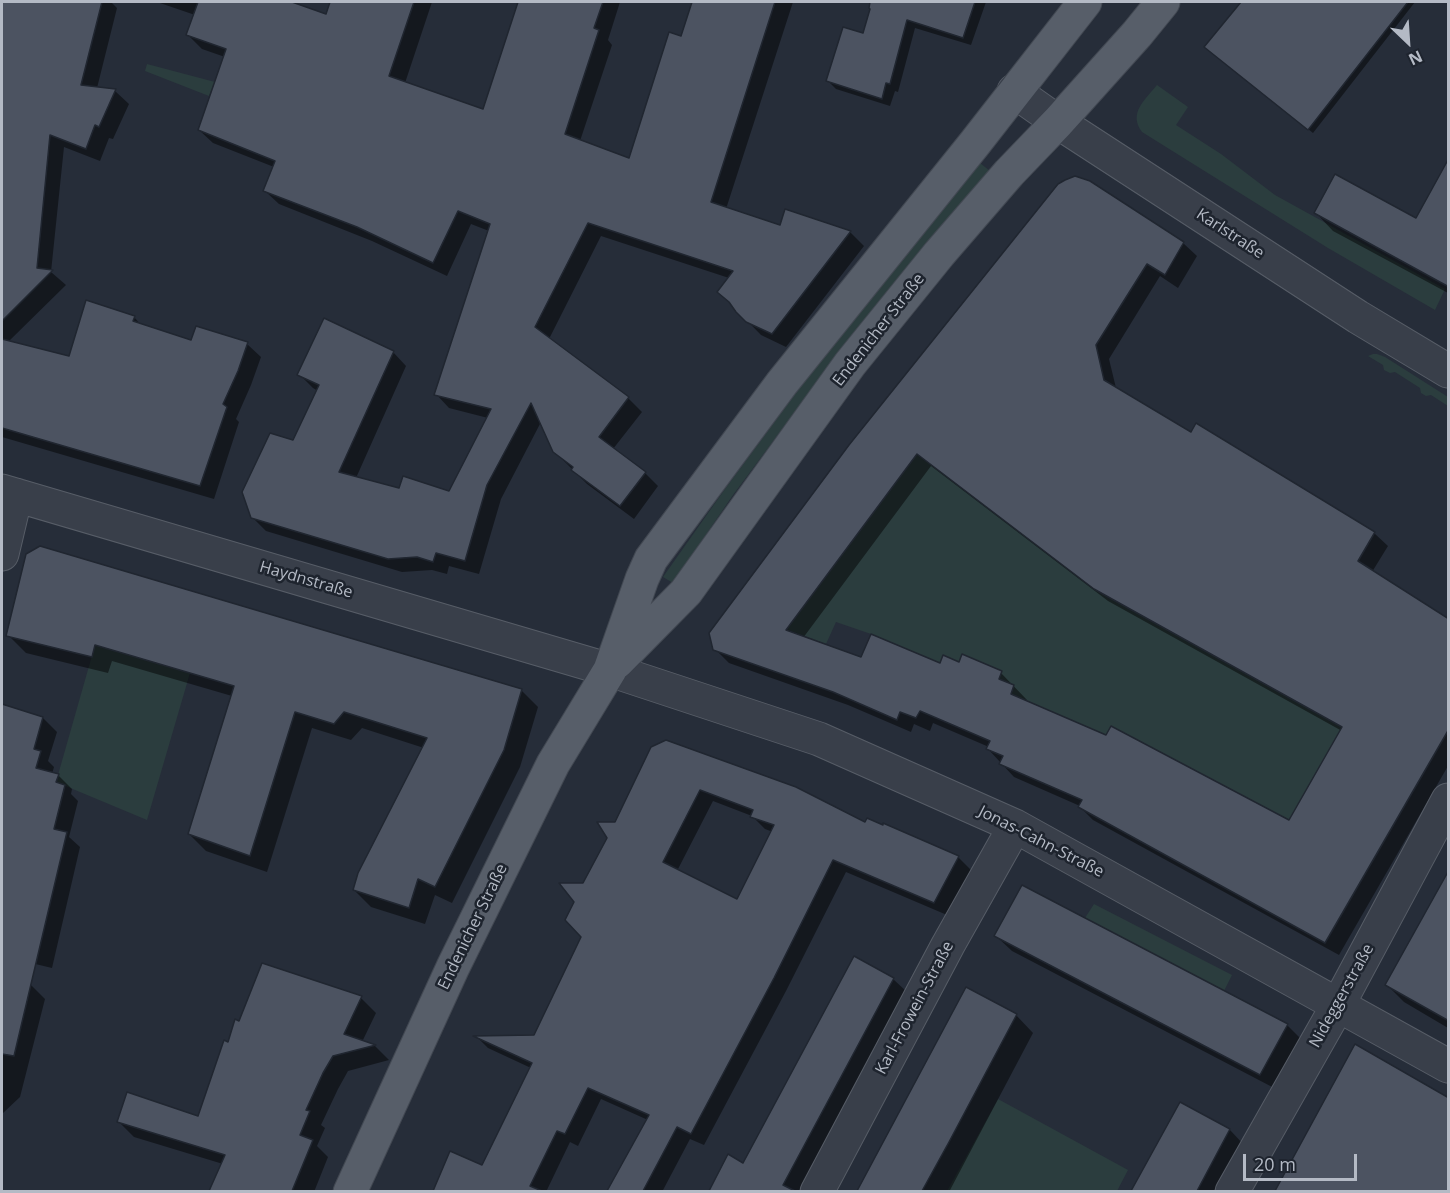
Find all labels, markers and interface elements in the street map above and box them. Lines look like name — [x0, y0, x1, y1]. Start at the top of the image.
north arrow — [1378, 12, 1438, 72]
text: N — [1405, 46, 1426, 71]
street label: Karlstraße — [1192, 205, 1268, 263]
street label: Endenicher Straße — [829, 270, 929, 390]
street label: Haydnstraße — [257, 558, 355, 602]
street label: Jonas-Cahn-Straße — [975, 802, 1107, 882]
street label: Endenicher Straße — [434, 861, 512, 993]
street label: Karl-Frowein-Straße — [872, 938, 958, 1078]
street label: Nideggerstraße — [1306, 941, 1378, 1051]
scale bar — [1246, 1142, 1360, 1180]
text: 20 m — [1254, 1152, 1296, 1176]

